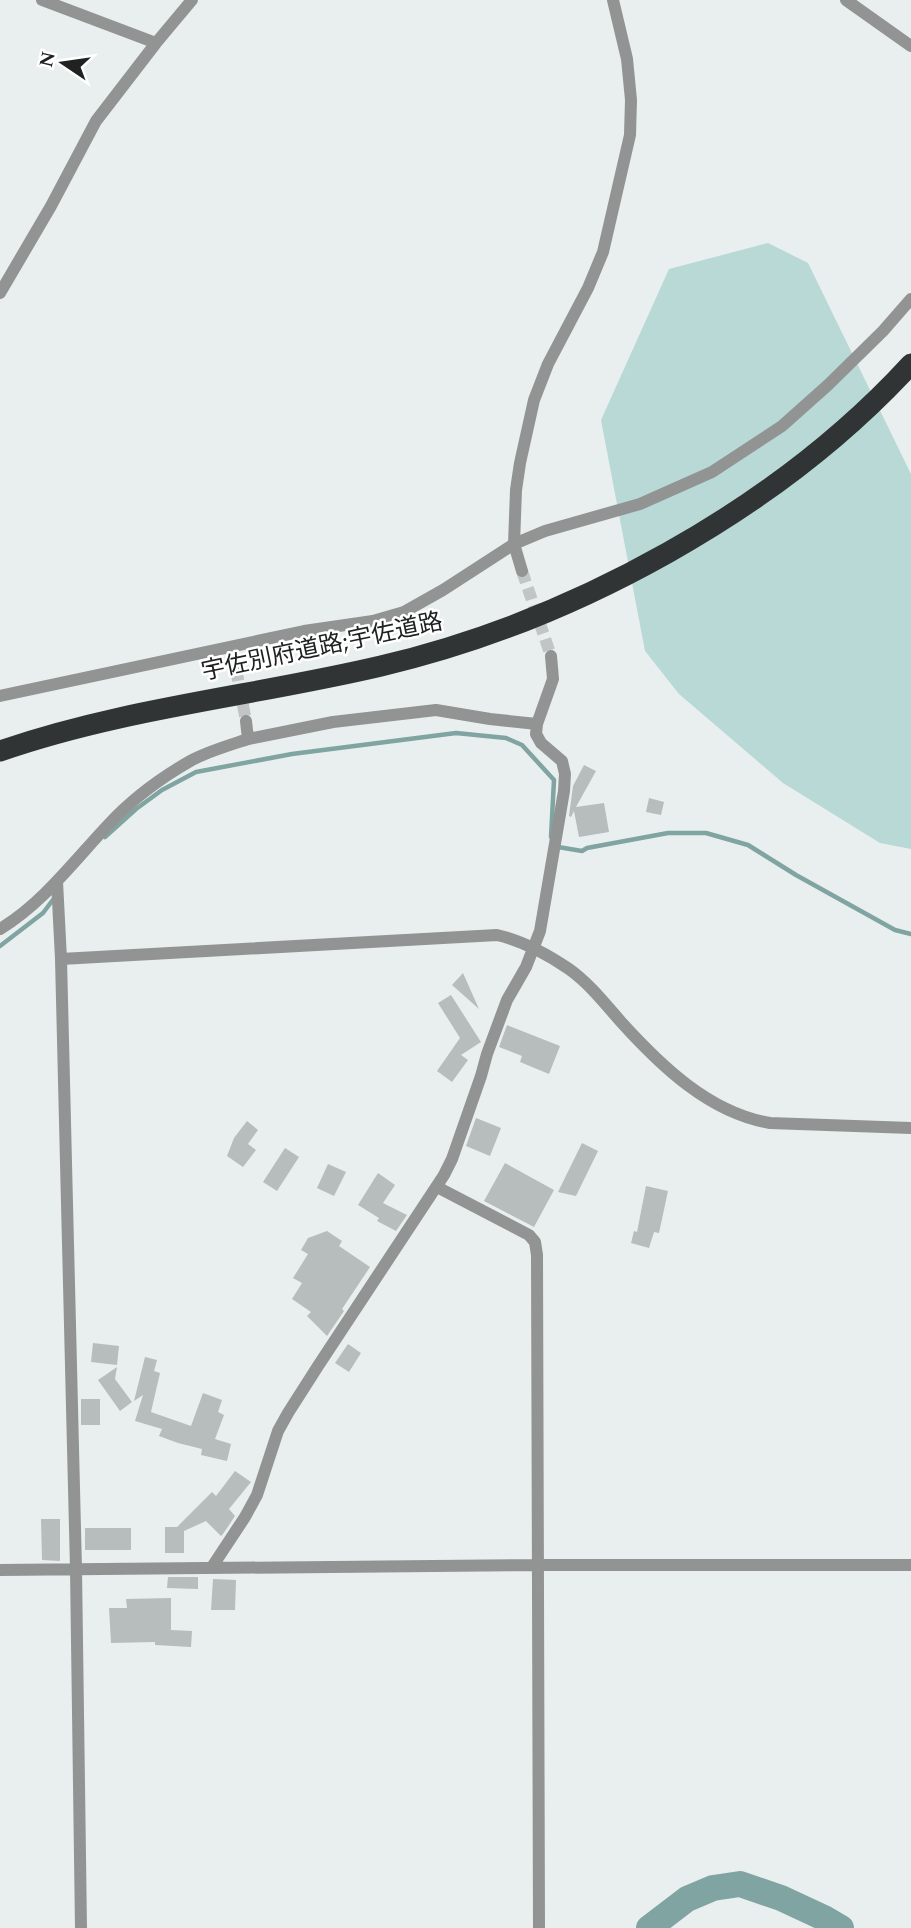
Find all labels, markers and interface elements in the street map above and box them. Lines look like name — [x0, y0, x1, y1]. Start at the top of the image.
north arrow — [28, 28, 98, 98]
text: N — [32, 49, 64, 70]
street label: 宇佐別府道路;宇佐道路 — [198, 604, 446, 690]

